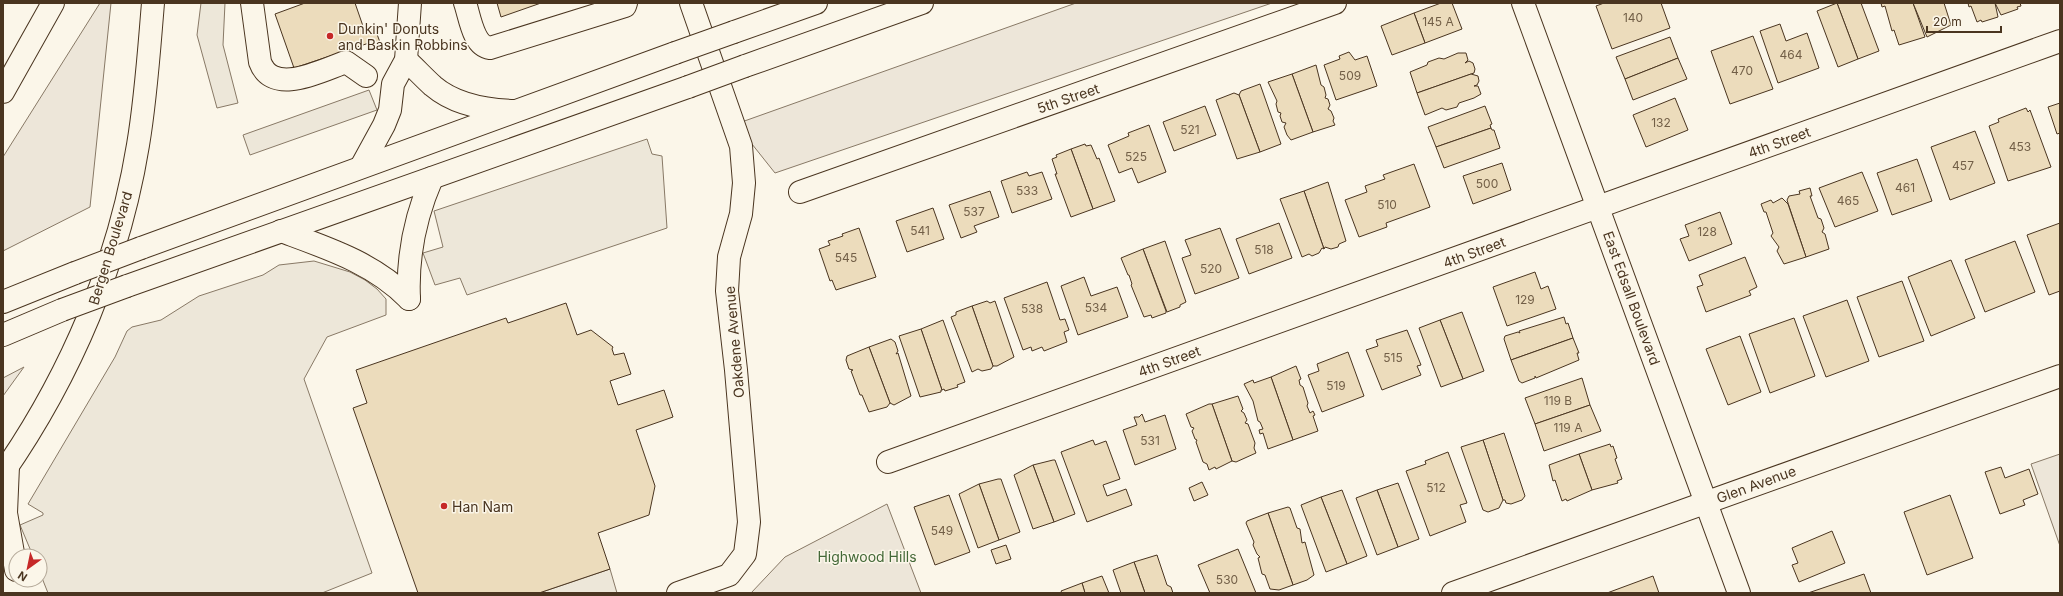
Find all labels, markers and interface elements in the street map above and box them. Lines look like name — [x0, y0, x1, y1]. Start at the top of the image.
scale bar — [1927, 8, 2001, 34]
house number: 140 — [1623, 10, 1643, 25]
house number: 145 A — [1422, 14, 1454, 29]
text: 20 m — [1933, 14, 1962, 29]
place label: Dunkin' Donuts and Baskin Robbins — [338, 20, 468, 53]
marker: Dunkin' Donuts and Baskin Robbins — [325, 31, 335, 41]
house number: 464 — [1780, 47, 1803, 62]
house number: 470 — [1731, 63, 1753, 78]
house number: 509 — [1339, 68, 1361, 83]
street label: 5th Street — [1035, 79, 1102, 117]
house number: 132 — [1651, 115, 1671, 130]
house number: 521 — [1180, 122, 1200, 137]
street label: 4th Street — [1745, 123, 1813, 161]
house number: 453 — [2009, 139, 2031, 154]
house number: 525 — [1125, 149, 1147, 164]
house number: 457 — [1952, 158, 1974, 173]
house number: 500 — [1476, 176, 1498, 191]
house number: 461 — [1895, 180, 1915, 195]
house number: 533 — [1016, 183, 1038, 198]
street label: Bergen Boulevard — [85, 189, 135, 307]
house number: 465 — [1837, 193, 1859, 208]
house number: 510 — [1377, 197, 1397, 212]
house number: 537 — [963, 204, 985, 219]
house number: 541 — [910, 223, 930, 238]
house number: 128 — [1697, 224, 1717, 239]
street label: East Edsall Boulevard — [1600, 229, 1664, 367]
street label: 4th Street — [1440, 233, 1508, 271]
house number: 518 — [1254, 242, 1274, 257]
house number: 545 — [835, 250, 857, 265]
house number: 520 — [1200, 261, 1222, 276]
street label: Oakdene Avenue — [721, 285, 747, 399]
house number: 129 — [1515, 292, 1535, 307]
house number: 534 — [1085, 300, 1107, 315]
house number: 538 — [1021, 301, 1043, 316]
street label: 4th Street — [1135, 342, 1203, 380]
house number: 515 — [1383, 350, 1403, 365]
house number: 519 — [1326, 378, 1346, 393]
house number: 119 B — [1544, 393, 1572, 408]
house number: 119 A — [1554, 420, 1582, 435]
house number: 531 — [1140, 433, 1160, 448]
street label: Glen Avenue — [1714, 462, 1798, 506]
house number: 512 — [1426, 480, 1446, 495]
place label: Han Nam — [452, 498, 513, 515]
marker: Han Nam — [439, 501, 449, 511]
house number: 549 — [931, 523, 953, 538]
north arrow — [8, 548, 48, 588]
park label: Highwood Hills — [817, 548, 917, 565]
text: N — [15, 568, 30, 585]
house number: 530 — [1216, 572, 1238, 587]

